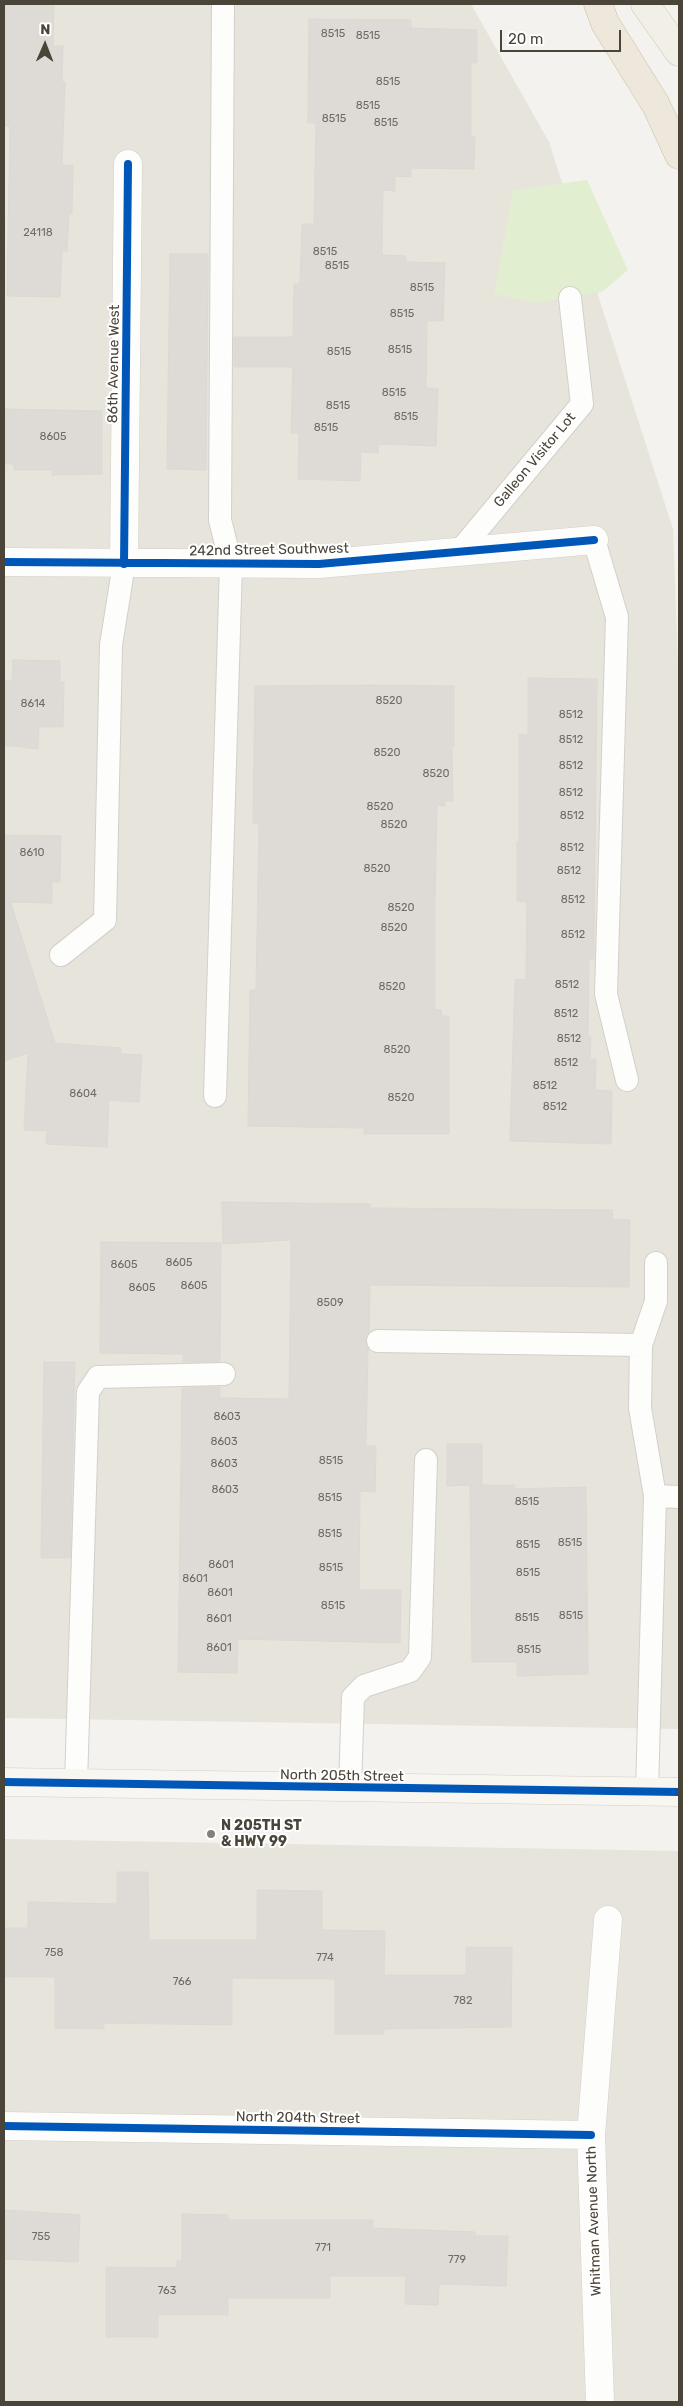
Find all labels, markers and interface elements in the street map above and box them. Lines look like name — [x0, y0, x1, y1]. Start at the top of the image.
north arrow — [20, 20, 70, 70]
scale bar — [503, 20, 624, 52]
text: N — [40, 21, 50, 38]
house number: 8515 — [321, 27, 345, 41]
house number: 8515 — [356, 29, 380, 43]
text: 20 m — [508, 30, 543, 48]
house number: 8515 — [376, 75, 400, 89]
house number: 8515 — [356, 99, 380, 113]
house number: 8515 — [322, 112, 346, 126]
house number: 8515 — [374, 116, 398, 130]
house number: 24118 — [23, 226, 53, 240]
house number: 8515 — [313, 245, 337, 259]
house number: 8515 — [325, 259, 349, 273]
house number: 8515 — [410, 281, 434, 295]
street label: 86th Avenue West — [105, 305, 123, 423]
house number: 8515 — [390, 307, 414, 321]
house number: 8515 — [388, 343, 412, 357]
house number: 8515 — [327, 345, 351, 359]
house number: 8515 — [382, 386, 406, 400]
house number: 8515 — [326, 399, 350, 413]
street label: Galleon Visitor Lot — [491, 409, 579, 511]
house number: 8515 — [394, 410, 418, 424]
house number: 8515 — [314, 421, 338, 435]
house number: 8605 — [39, 430, 67, 444]
street label: 242nd Street Southwest — [189, 540, 349, 560]
house number: 8520 — [376, 694, 402, 708]
house number: 8614 — [21, 697, 45, 711]
house number: 8512 — [559, 708, 583, 722]
house number: 8512 — [559, 733, 583, 747]
house number: 8520 — [374, 746, 400, 760]
house number: 8512 — [559, 759, 583, 773]
house number: 8520 — [423, 767, 449, 781]
house number: 8512 — [559, 786, 583, 800]
house number: 8520 — [367, 800, 393, 814]
house number: 8512 — [560, 809, 584, 823]
house number: 8520 — [381, 818, 407, 832]
house number: 8512 — [560, 841, 584, 855]
house number: 8610 — [19, 846, 45, 860]
house number: 8520 — [364, 862, 390, 876]
house number: 8512 — [557, 864, 581, 878]
house number: 8512 — [561, 893, 585, 907]
house number: 8520 — [388, 901, 414, 915]
house number: 8520 — [381, 921, 407, 935]
house number: 8512 — [561, 928, 585, 942]
house number: 8512 — [555, 978, 579, 992]
house number: 8520 — [379, 980, 405, 994]
house number: 8512 — [554, 1007, 578, 1021]
house number: 8512 — [557, 1032, 581, 1046]
house number: 8520 — [384, 1043, 410, 1057]
house number: 8512 — [554, 1056, 578, 1070]
house number: 8512 — [533, 1079, 557, 1093]
house number: 8604 — [69, 1087, 97, 1101]
house number: 8520 — [388, 1091, 414, 1105]
house number: 8512 — [543, 1100, 567, 1114]
house number: 8605 — [165, 1256, 193, 1270]
house number: 8605 — [110, 1258, 138, 1272]
house number: 8605 — [180, 1279, 208, 1293]
house number: 8605 — [128, 1281, 156, 1295]
house number: 8509 — [316, 1296, 344, 1310]
house number: 8603 — [213, 1410, 241, 1424]
house number: 8603 — [210, 1435, 238, 1449]
house number: 8515 — [319, 1454, 343, 1468]
house number: 8603 — [210, 1457, 238, 1471]
house number: 8603 — [211, 1483, 239, 1497]
house number: 8515 — [318, 1491, 342, 1505]
house number: 8515 — [515, 1495, 539, 1509]
house number: 8515 — [318, 1527, 342, 1541]
house number: 8515 — [558, 1536, 582, 1550]
house number: 8515 — [516, 1538, 540, 1552]
house number: 8601 — [208, 1558, 234, 1572]
house number: 8515 — [319, 1561, 343, 1575]
house number: 8515 — [516, 1566, 540, 1580]
house number: 8601 — [182, 1572, 208, 1586]
house number: 8601 — [207, 1586, 233, 1600]
house number: 8515 — [321, 1599, 345, 1613]
house number: 8515 — [559, 1609, 583, 1623]
house number: 8515 — [515, 1611, 539, 1625]
house number: 8601 — [206, 1612, 232, 1626]
house number: 8601 — [206, 1641, 232, 1655]
house number: 8515 — [517, 1643, 541, 1657]
street label: North 205th Street — [280, 1767, 404, 1785]
place label: N 205TH ST & HWY 99 — [221, 1818, 302, 1850]
marker: N 205TH ST & HWY 99 — [205, 1828, 217, 1840]
house number: 758 — [44, 1946, 64, 1960]
house number: 774 — [316, 1951, 334, 1965]
house number: 766 — [173, 1975, 191, 1989]
house number: 782 — [453, 1994, 473, 2008]
street label: North 204th Street — [236, 2109, 360, 2127]
street label: Whitman Avenue North — [583, 2146, 605, 2296]
house number: 755 — [32, 2230, 50, 2244]
house number: 771 — [315, 2241, 331, 2255]
house number: 779 — [448, 2253, 466, 2267]
house number: 763 — [158, 2284, 176, 2298]

